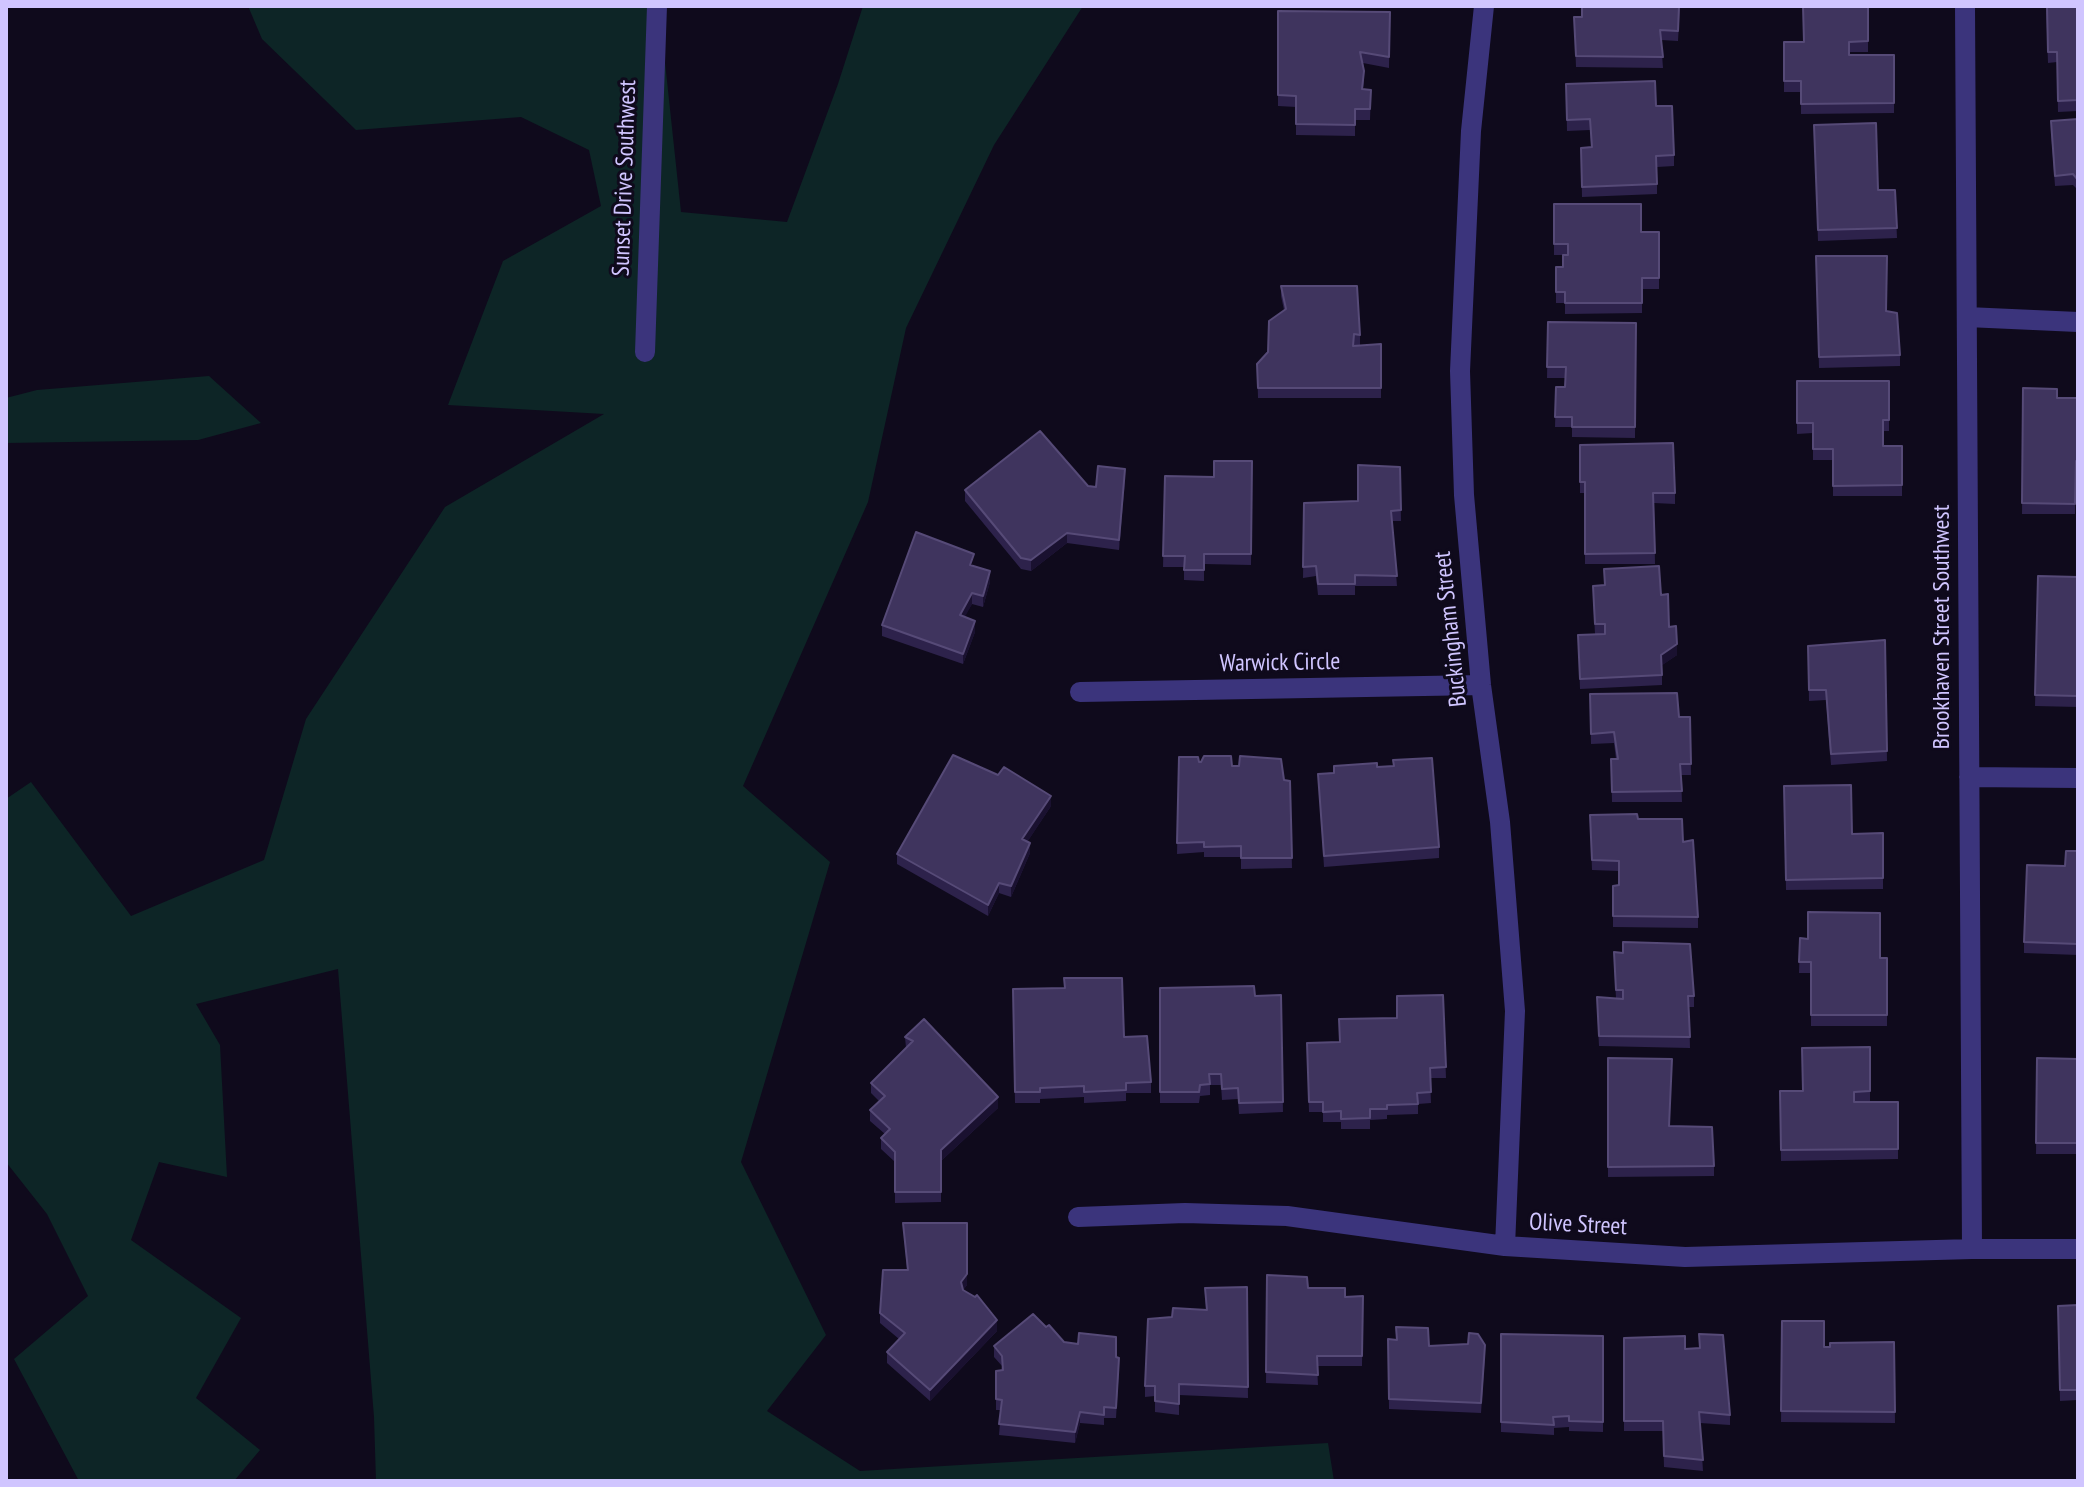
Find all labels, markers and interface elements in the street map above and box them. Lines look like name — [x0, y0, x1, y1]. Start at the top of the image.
street label: Sunset Drive Southwest — [607, 79, 643, 277]
street label: Brookhaven Street Southwest — [1928, 505, 1956, 749]
street label: Buckingham Street — [1429, 550, 1473, 708]
street label: Warwick Circle — [1219, 648, 1341, 678]
street label: Olive Street — [1528, 1208, 1628, 1242]

